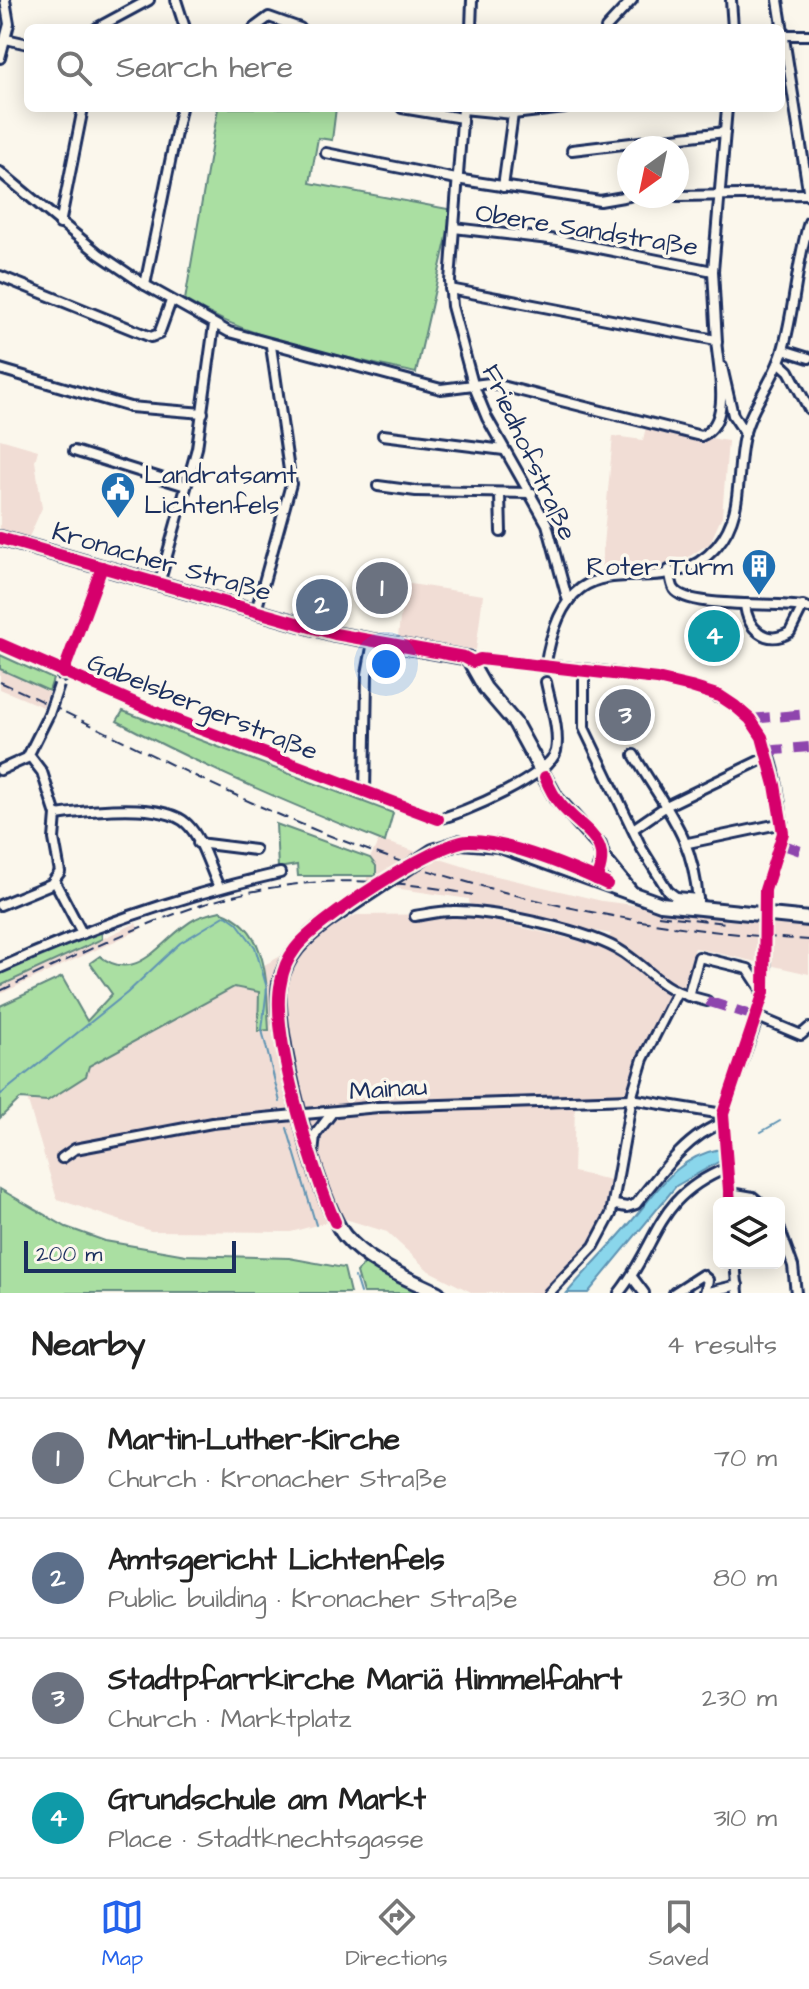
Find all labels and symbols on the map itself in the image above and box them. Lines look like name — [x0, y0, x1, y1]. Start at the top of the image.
north arrow — [617, 136, 689, 208]
street label: Obere Sandstraße — [473, 195, 701, 265]
street label: Friedhofstraße — [473, 359, 586, 546]
place label: Landratsamt Lichtenfels — [144, 457, 297, 523]
public building icon: Landratsamt Lichtenfels — [99, 470, 137, 520]
street label: Kronacher Straße — [48, 513, 276, 610]
building icon: Roter Turm — [740, 547, 778, 597]
place label: Roter Turm — [587, 549, 734, 585]
pin: 1 — [356, 558, 408, 618]
pin: 2 — [296, 575, 348, 635]
pin: 4 — [688, 606, 740, 666]
street label: Gabelsbergerstraße — [81, 644, 323, 771]
your location — [366, 644, 406, 684]
pin: 3 — [599, 685, 651, 745]
street label: Mainau — [348, 1068, 428, 1110]
scale bar — [24, 1237, 236, 1273]

